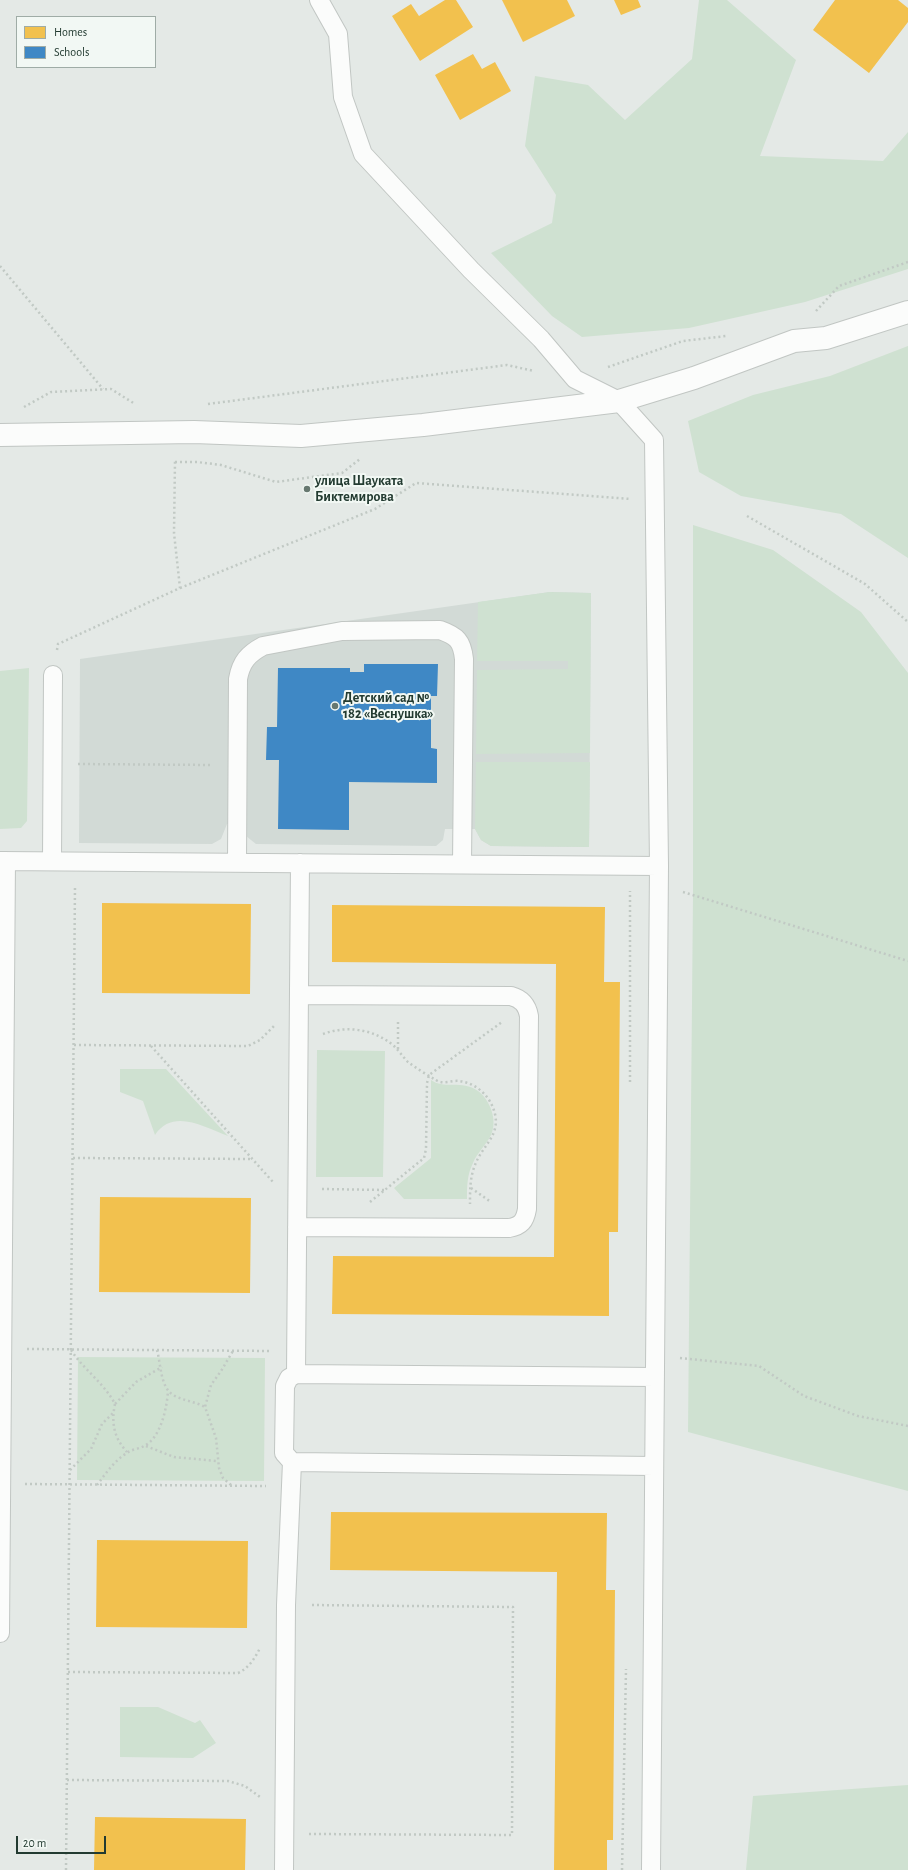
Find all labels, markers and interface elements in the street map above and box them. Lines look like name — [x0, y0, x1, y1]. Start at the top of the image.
legend — [16, 16, 156, 68]
text: Homes — [54, 26, 87, 38]
text: Schools — [54, 46, 89, 58]
place label: улица Шауката Биктемирова — [315, 473, 403, 506]
marker: улица Шауката Биктемирова — [302, 484, 312, 494]
place label: Детский сад № 182 «Веснушка» — [343, 690, 434, 722]
marker: Детский сад № 182 «Веснушка» — [330, 701, 340, 711]
scale bar — [18, 1828, 108, 1854]
text: 20 m — [23, 1837, 46, 1849]

